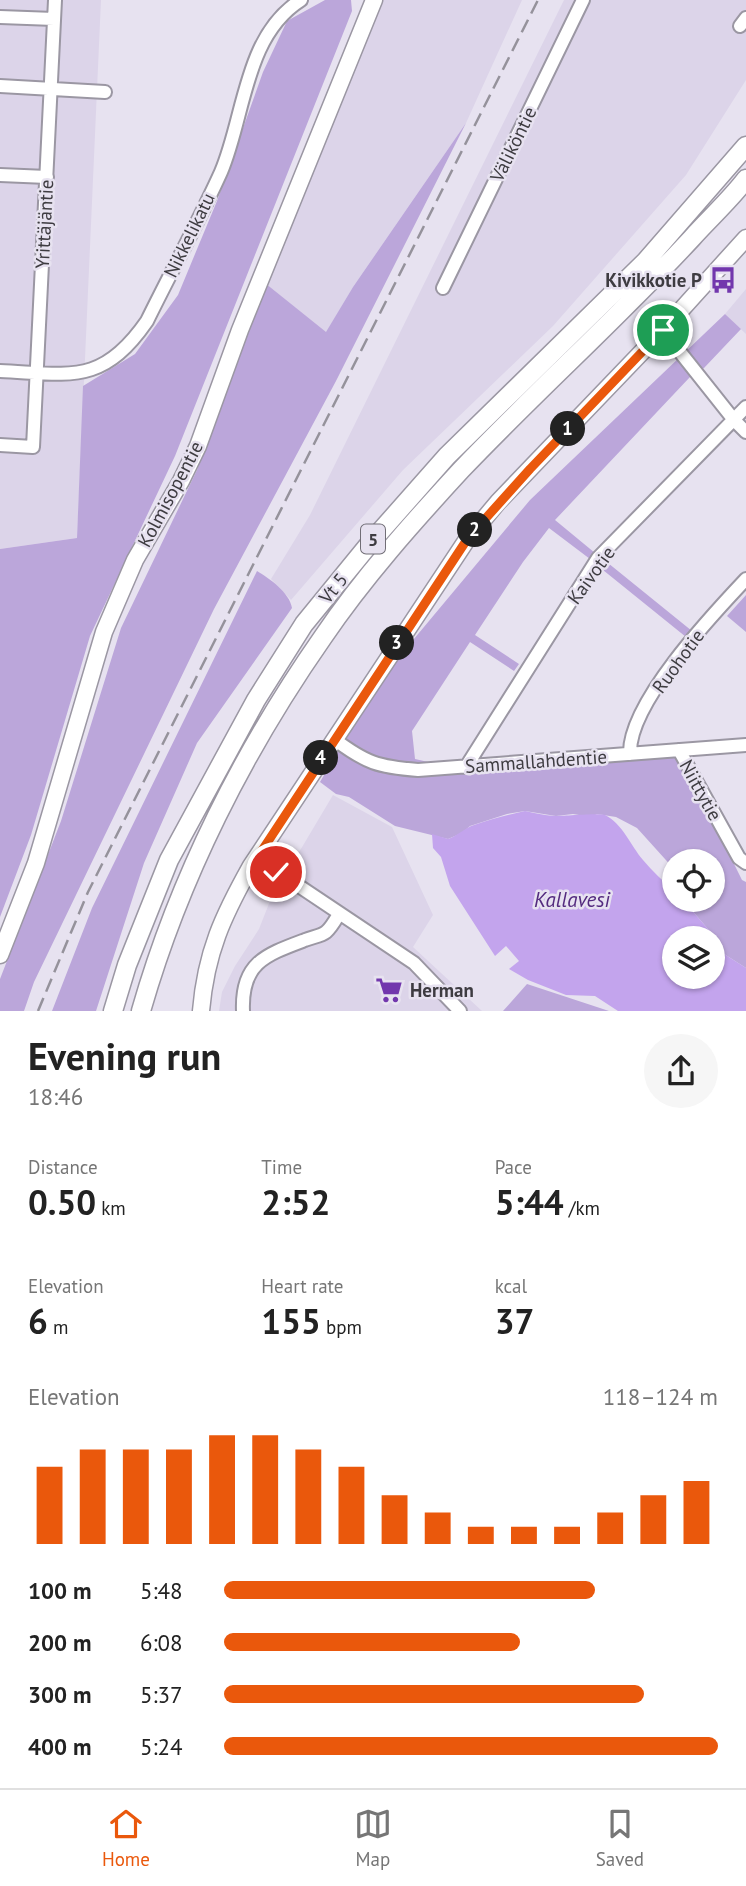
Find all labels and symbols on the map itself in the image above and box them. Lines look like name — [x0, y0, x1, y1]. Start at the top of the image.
street label: Väliköntie — [484, 103, 541, 186]
street label: Yrittäjäntie — [30, 179, 58, 269]
street label: Nikkelikatu — [158, 189, 220, 281]
bus stop icon: Kivikkotie P — [708, 265, 738, 295]
place label: Kivikkotie P — [605, 268, 702, 292]
pin — [633, 300, 693, 360]
pin: 1 — [550, 412, 586, 446]
street label: Kolmisopentie — [132, 437, 208, 551]
pin: 2 — [458, 512, 492, 548]
road number: 5 — [361, 524, 385, 554]
street label: Kaivotie — [562, 541, 620, 609]
street label: Vt 5 — [313, 568, 353, 609]
street label: Ruohotie — [647, 624, 709, 698]
pin: 3 — [380, 626, 414, 660]
pin: 4 — [304, 740, 338, 776]
street label: Sammallahdentie — [464, 744, 608, 778]
street label: Niittytie — [675, 755, 727, 825]
pin — [246, 842, 306, 902]
water label: Kallavesi — [534, 886, 610, 913]
supermarket icon: Herman — [374, 975, 404, 1005]
place label: Herman — [410, 978, 474, 1002]

